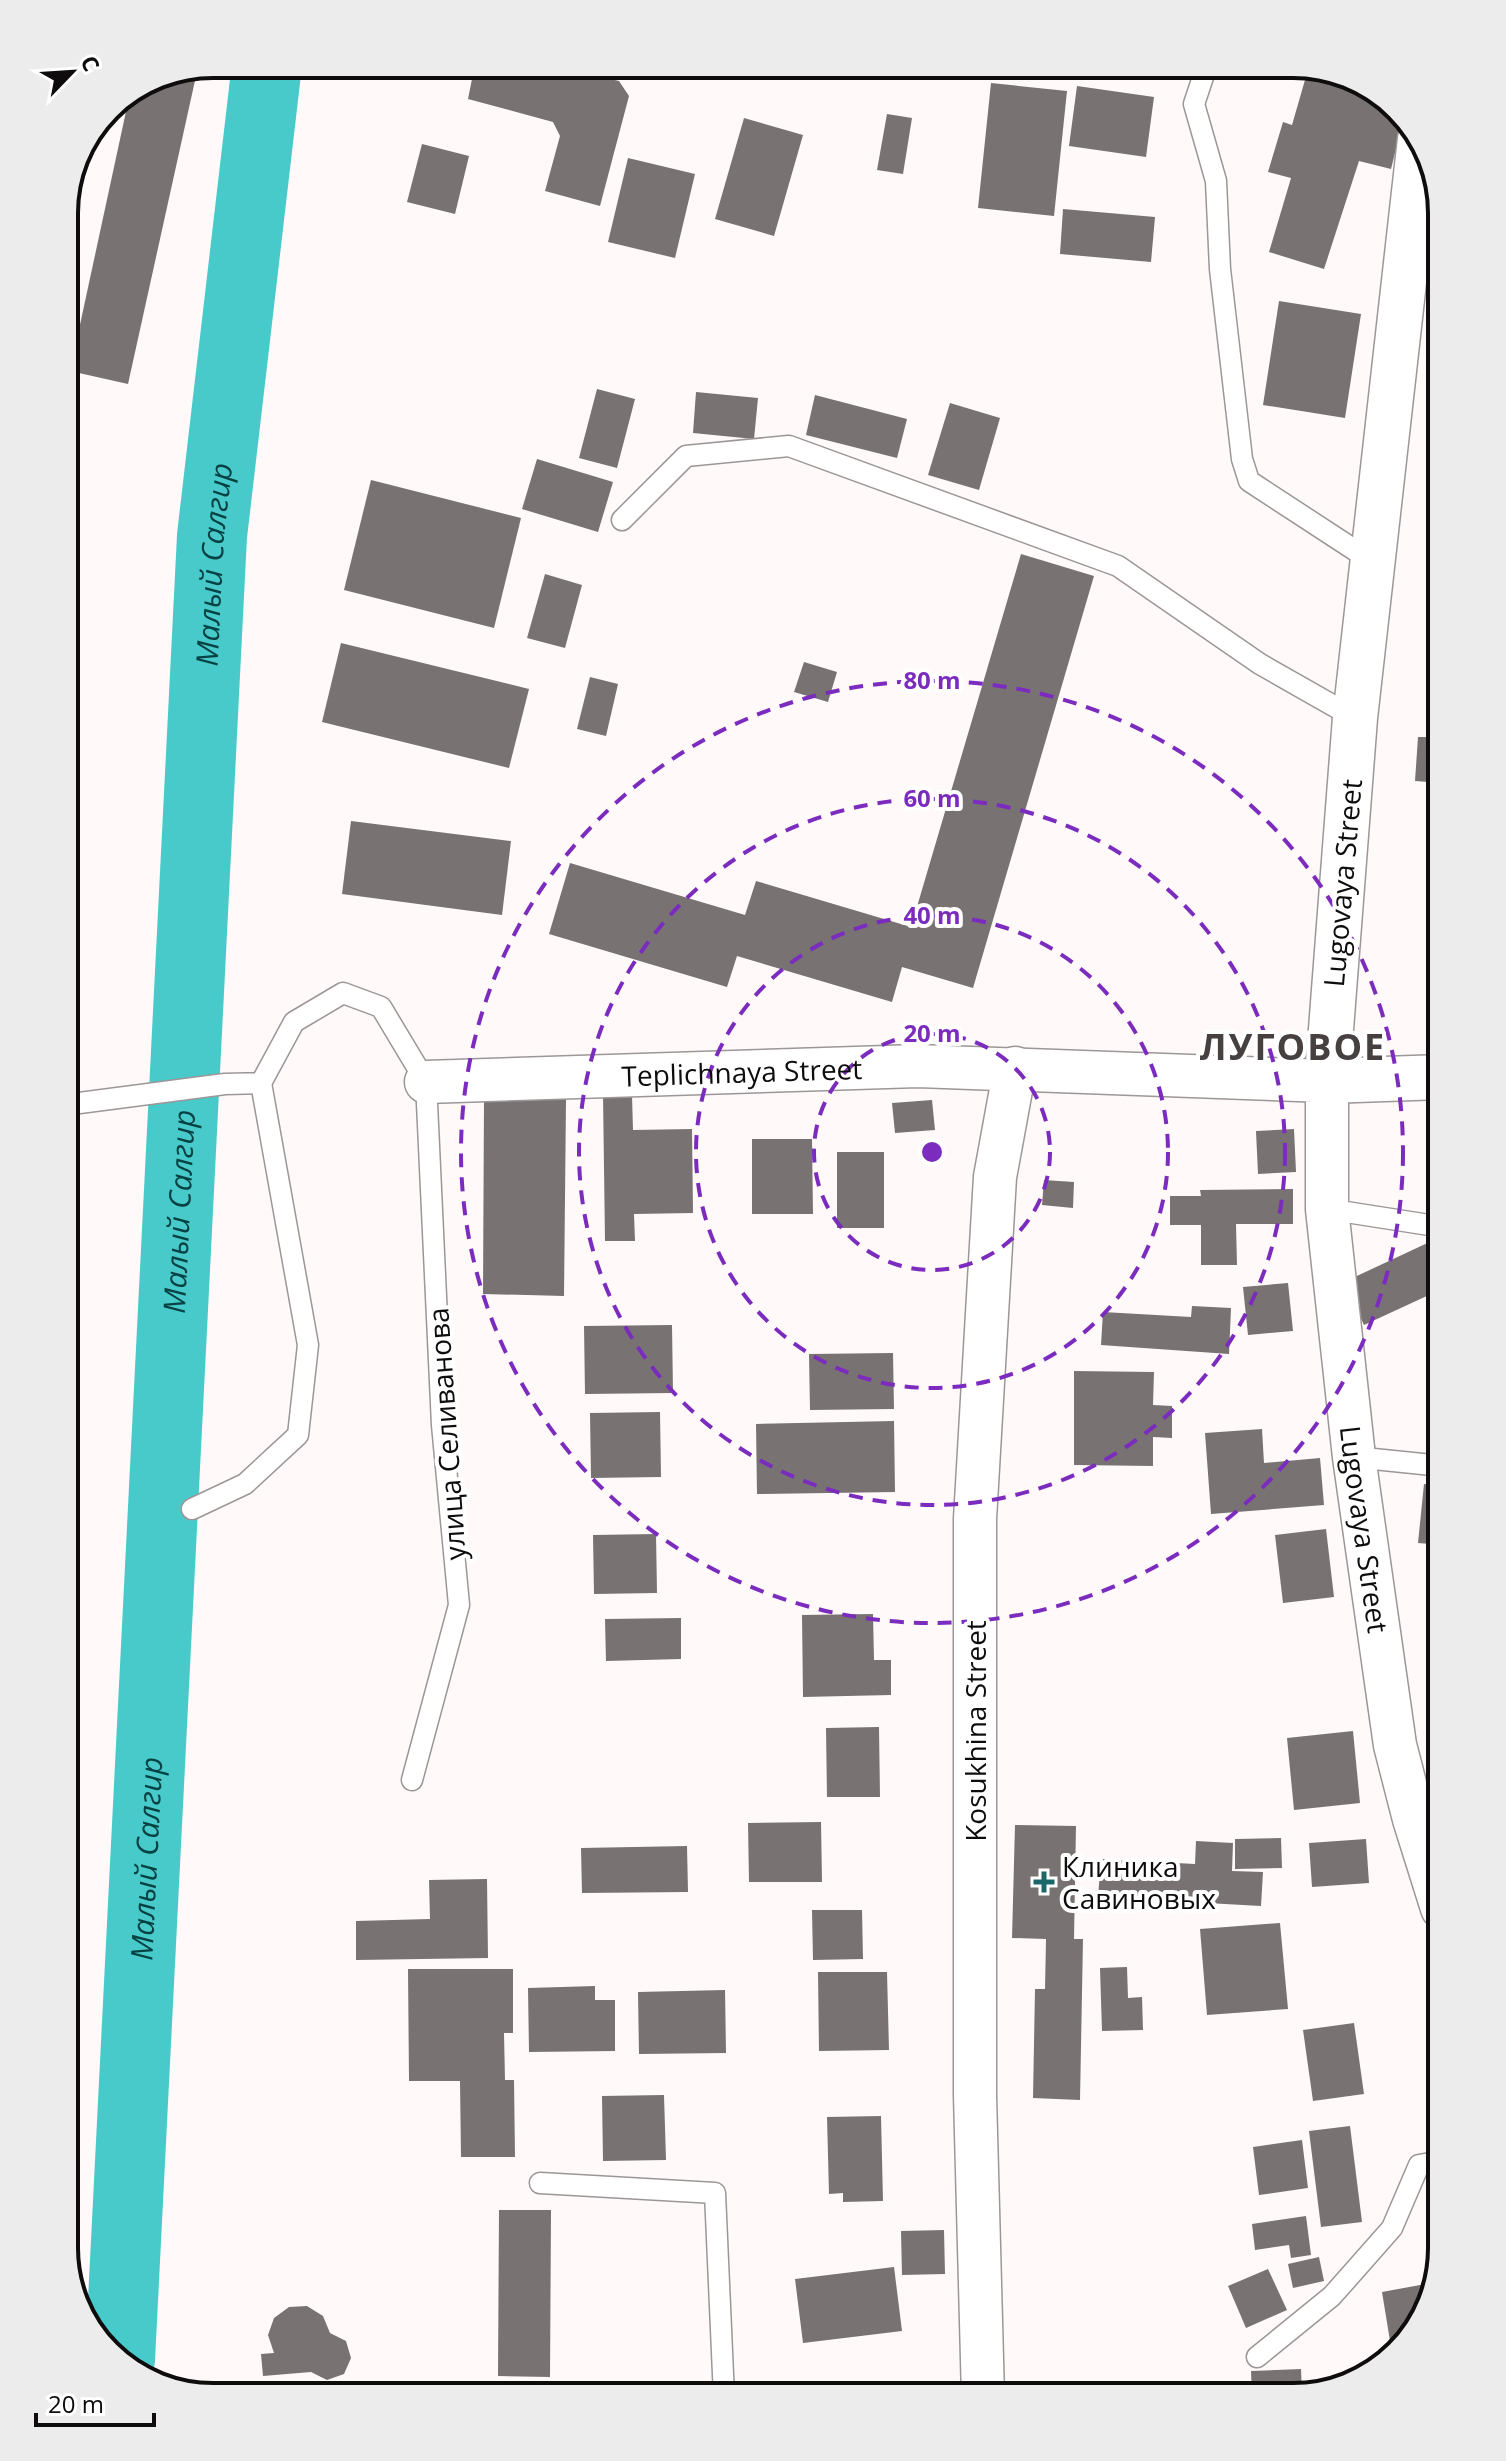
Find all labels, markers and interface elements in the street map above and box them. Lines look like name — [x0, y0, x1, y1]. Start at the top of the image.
north arrow — [32, 32, 112, 112]
text: С — [74, 50, 108, 76]
water label: Малый Салгир — [185, 460, 241, 667]
text: 80 m — [903, 663, 961, 696]
street label: Lugovaya Street — [1314, 778, 1370, 988]
text: 60 m — [903, 781, 961, 814]
text: 40 m — [903, 898, 961, 931]
text: 20 m — [903, 1016, 961, 1049]
district label: ЛУГОВОЕ — [1200, 1022, 1386, 1071]
street label: Teplichnaya Street — [621, 1049, 863, 1095]
water label: Малый Салгир — [152, 1109, 204, 1314]
centre of rings — [918, 1138, 946, 1166]
street label: улица Селиванова — [418, 1306, 474, 1562]
street label: Lugovaya Street — [1332, 1424, 1398, 1635]
street label: Kosukhina Street — [956, 1620, 994, 1842]
water label: Малый Салгир — [120, 1756, 171, 1962]
place label: Клиника Савиновых — [1062, 1847, 1216, 1917]
marker: Клиника Савиновых — [1033, 1871, 1055, 1893]
scale bar — [36, 2377, 154, 2427]
text: 20 m — [48, 2387, 104, 2420]

